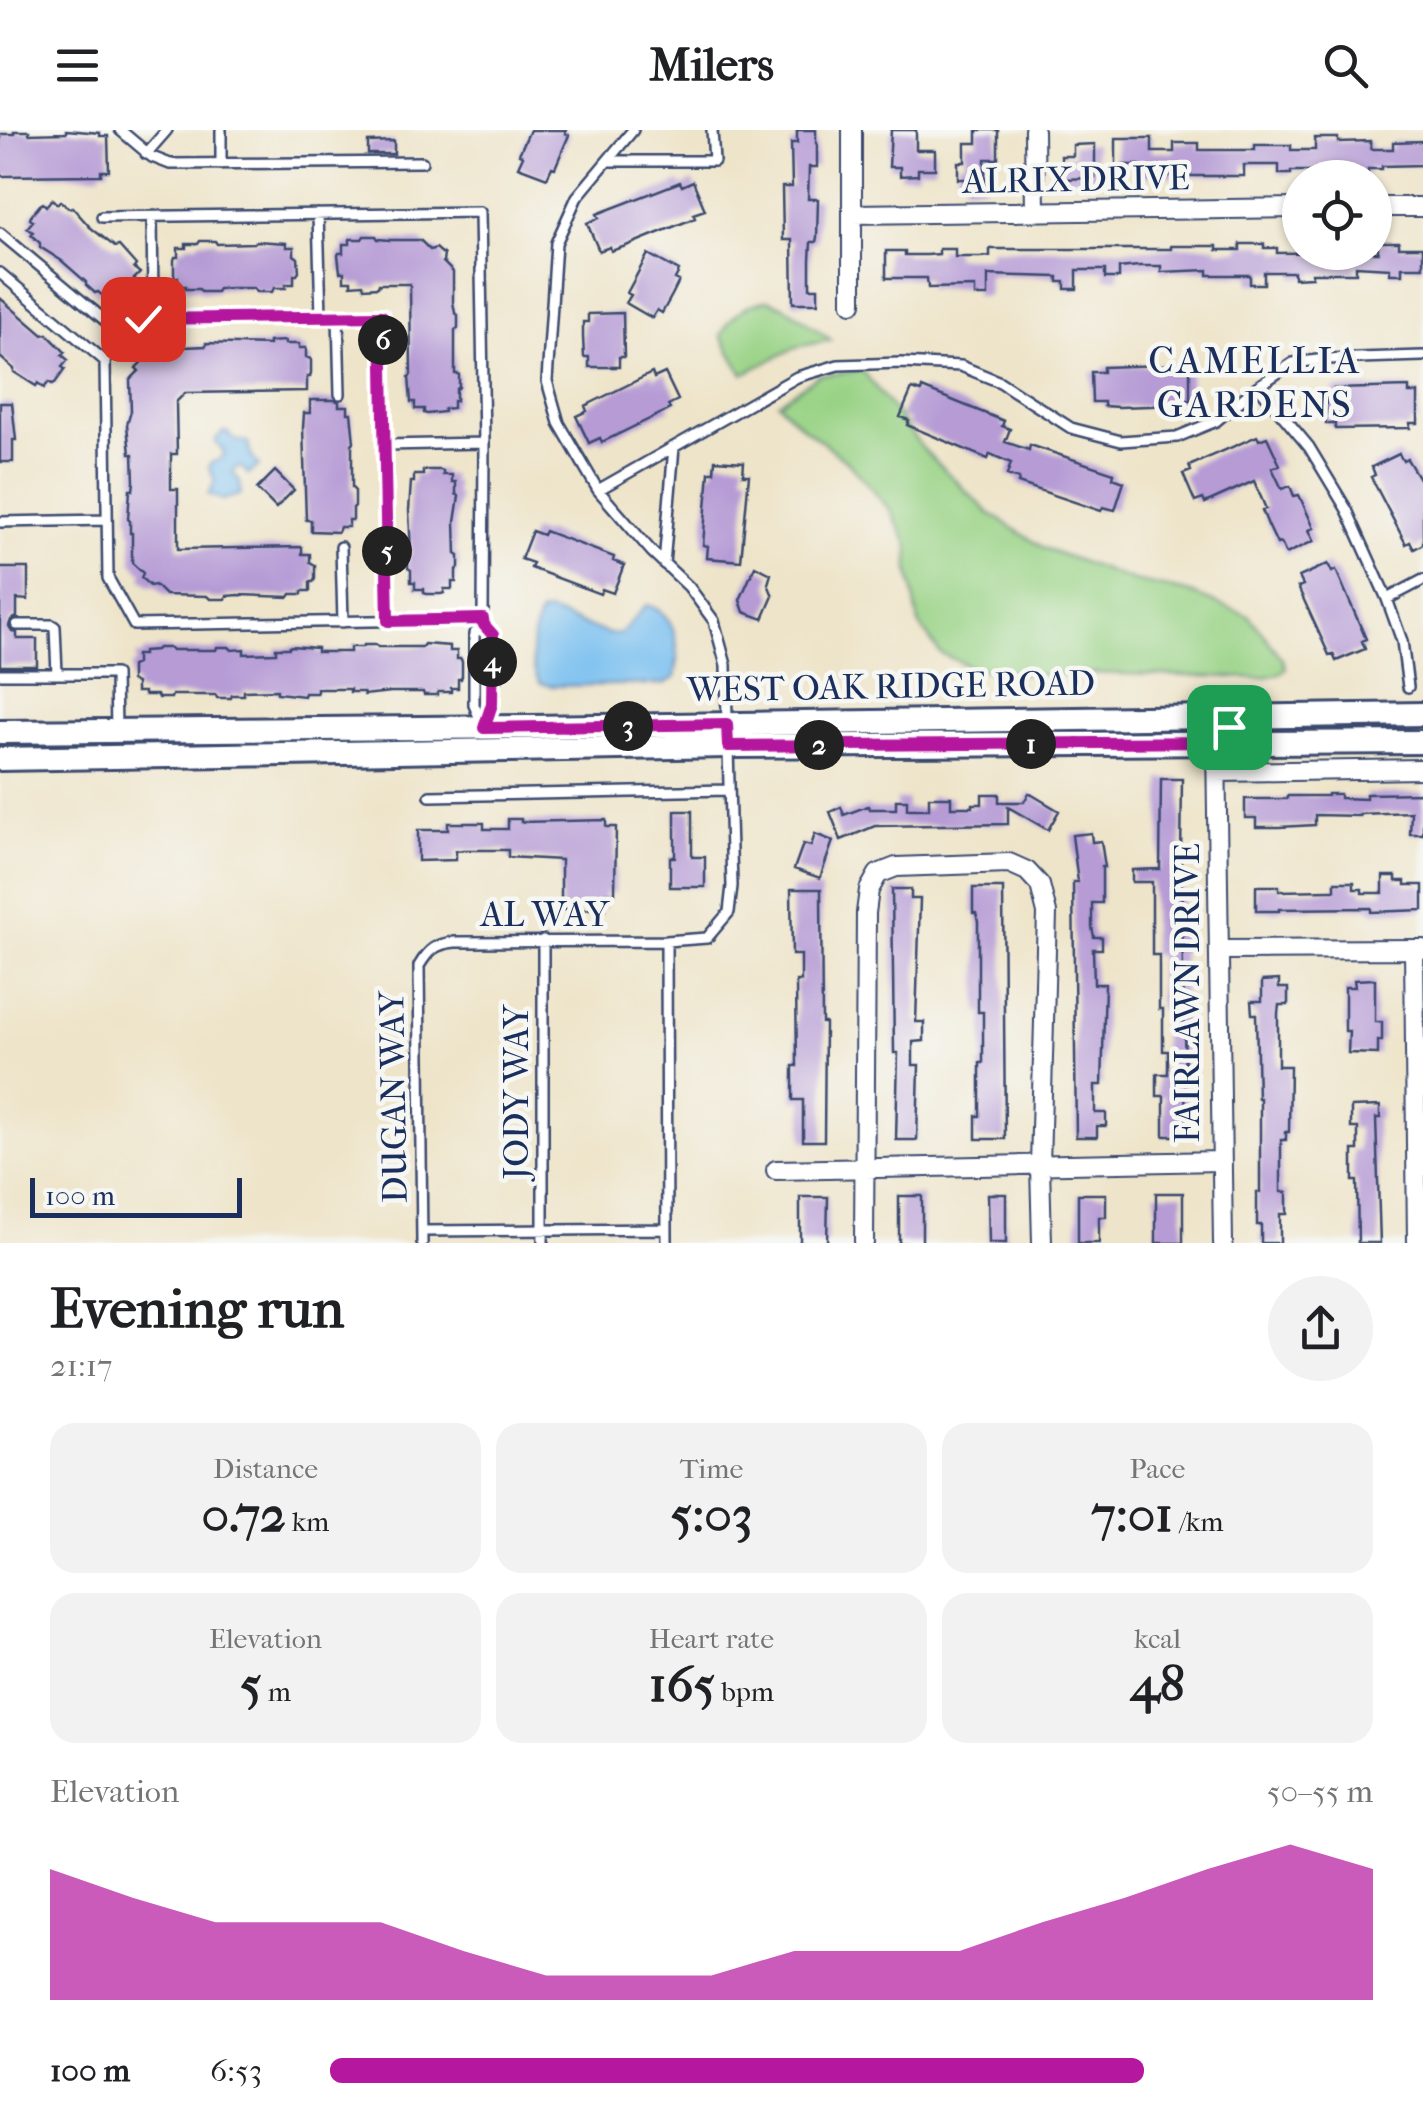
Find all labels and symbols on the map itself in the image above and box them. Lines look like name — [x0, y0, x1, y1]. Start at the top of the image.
street label: ALRIX DRIVE — [960, 157, 1190, 202]
pin — [101, 277, 186, 362]
pin: 6 — [358, 315, 408, 365]
district label: CAMELLIA GARDENS — [1148, 338, 1362, 427]
pin: 5 — [362, 526, 412, 576]
pin: 4 — [467, 637, 517, 687]
street label: WEST OAK RIDGE ROAD — [686, 662, 1095, 711]
pin — [1187, 685, 1272, 770]
pin: 3 — [603, 701, 653, 751]
pin: 1 — [1006, 719, 1056, 769]
pin: 2 — [794, 720, 844, 770]
street label: FAIRLAWN DRIVE — [1167, 843, 1208, 1143]
street label: AL WAY — [479, 894, 611, 935]
street label: DUGAN WAY — [371, 989, 416, 1204]
street label: JODY WAY — [496, 1003, 537, 1182]
scale bar — [30, 1173, 242, 1218]

